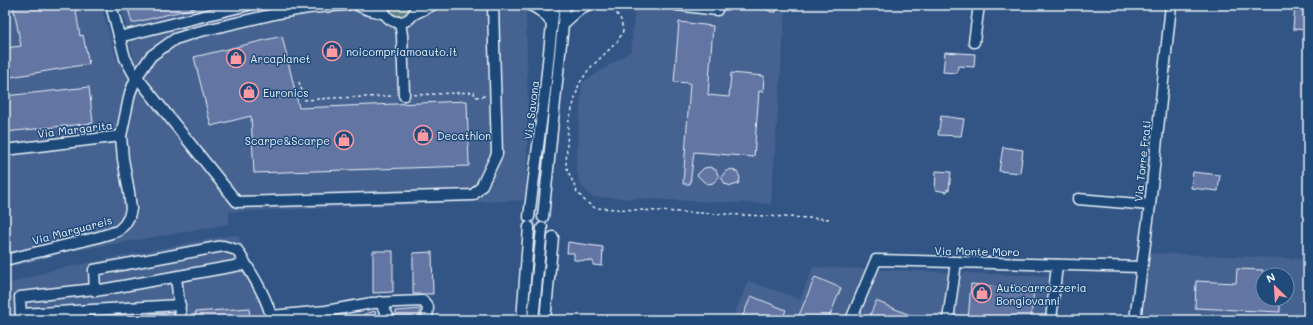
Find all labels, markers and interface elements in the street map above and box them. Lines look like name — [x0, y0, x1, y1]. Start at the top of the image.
shop icon: noicompriamoauto.it — [321, 40, 343, 62]
place label: noicompriamoauto.it — [346, 44, 457, 59]
shop icon: Arcaplanet — [225, 47, 247, 69]
place label: Arcaplanet — [250, 51, 311, 66]
street label: Via Savona — [520, 80, 542, 140]
shop icon: Euronics — [238, 81, 260, 103]
place label: Euronics — [263, 85, 309, 100]
street label: Via Margarita — [36, 117, 114, 141]
street label: Via Torre Frati — [1130, 120, 1154, 202]
shop icon: Decathlon — [412, 124, 434, 146]
place label: Decathlon — [437, 128, 491, 143]
shop icon: Scarpe&Scarpe — [333, 129, 355, 151]
place label: Scarpe&Scarpe — [245, 133, 330, 148]
street label: Via Marguareis — [30, 212, 114, 248]
street label: Via Monte Moro — [935, 243, 1020, 259]
north arrow — [1255, 267, 1295, 307]
text: N — [1264, 269, 1278, 286]
place label: Autocarrozzeria Bongiovanni — [996, 280, 1087, 308]
shop icon: Autocarrozzeria Bongiovanni — [971, 282, 993, 304]

